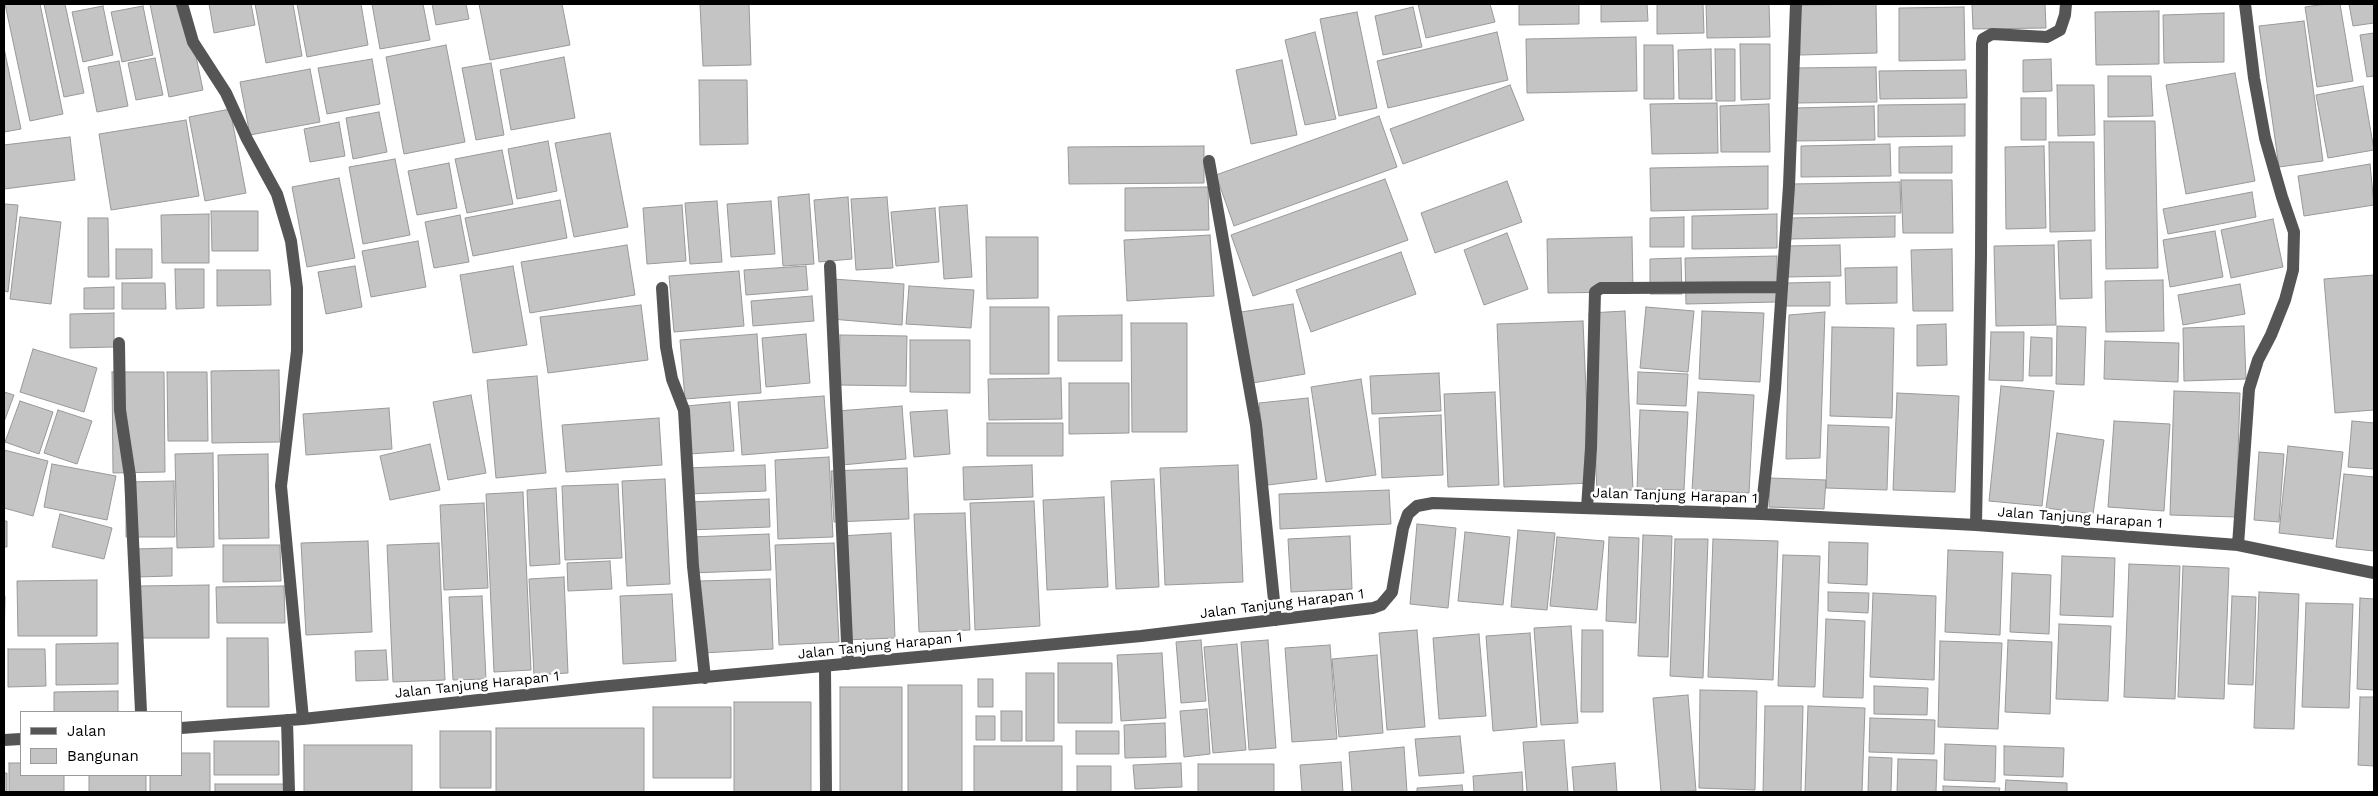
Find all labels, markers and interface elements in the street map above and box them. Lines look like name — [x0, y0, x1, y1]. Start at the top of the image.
street label: Jalan Tanjung Harapan 1 — [1592, 485, 1758, 507]
street label: Jalan Tanjung Harapan 1 — [1997, 504, 2163, 532]
street label: Jalan Tanjung Harapan 1 — [1199, 586, 1365, 622]
street label: Jalan Tanjung Harapan 1 — [797, 629, 963, 663]
street label: Jalan Tanjung Harapan 1 — [394, 668, 560, 702]
legend — [20, 711, 182, 776]
text: Jalan — [67, 722, 106, 740]
text: Bangunan — [67, 747, 139, 765]

